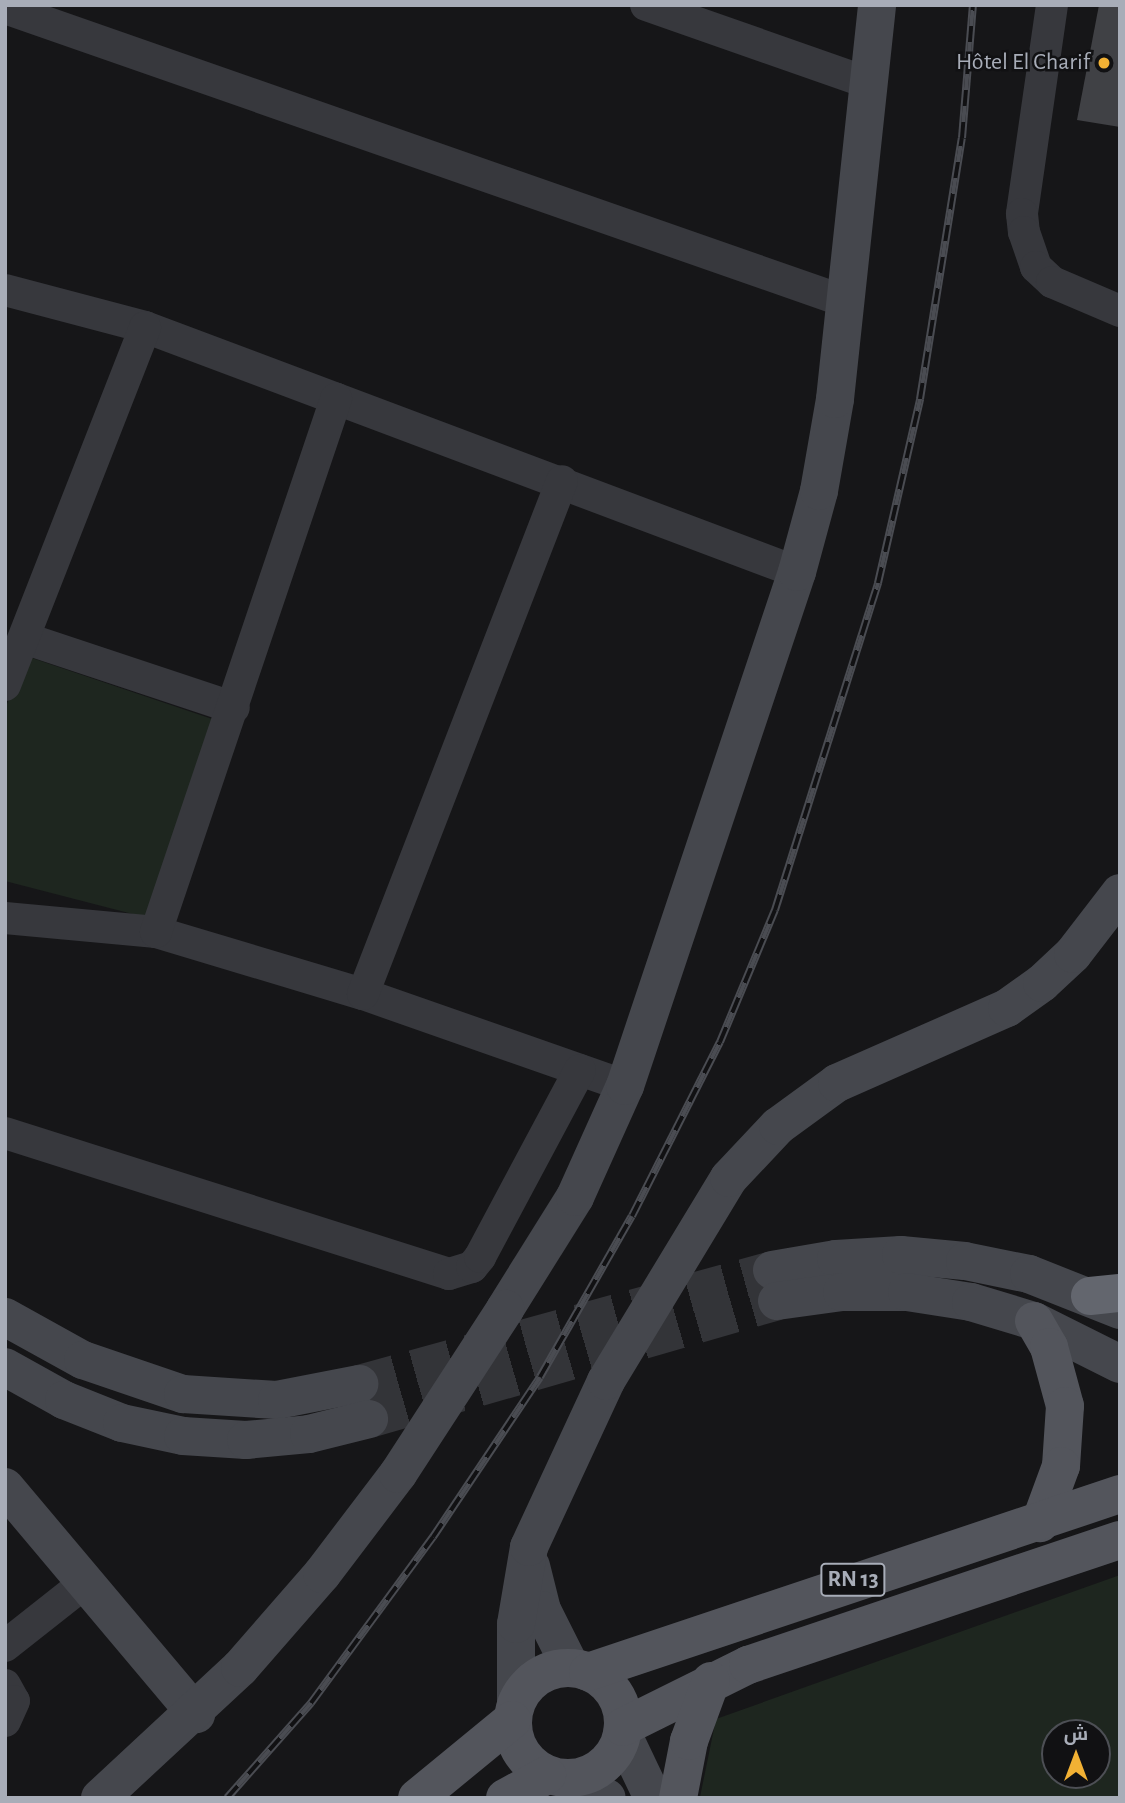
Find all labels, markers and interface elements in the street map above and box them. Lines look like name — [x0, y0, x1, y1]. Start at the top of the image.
place label: Hôtel El Charif — [956, 49, 1090, 77]
marker: Hôtel El Charif — [1096, 55, 1112, 71]
road number: RN 13 — [820, 1560, 886, 1600]
north arrow — [1041, 1719, 1111, 1789]
text: ش — [1064, 1725, 1088, 1744]

